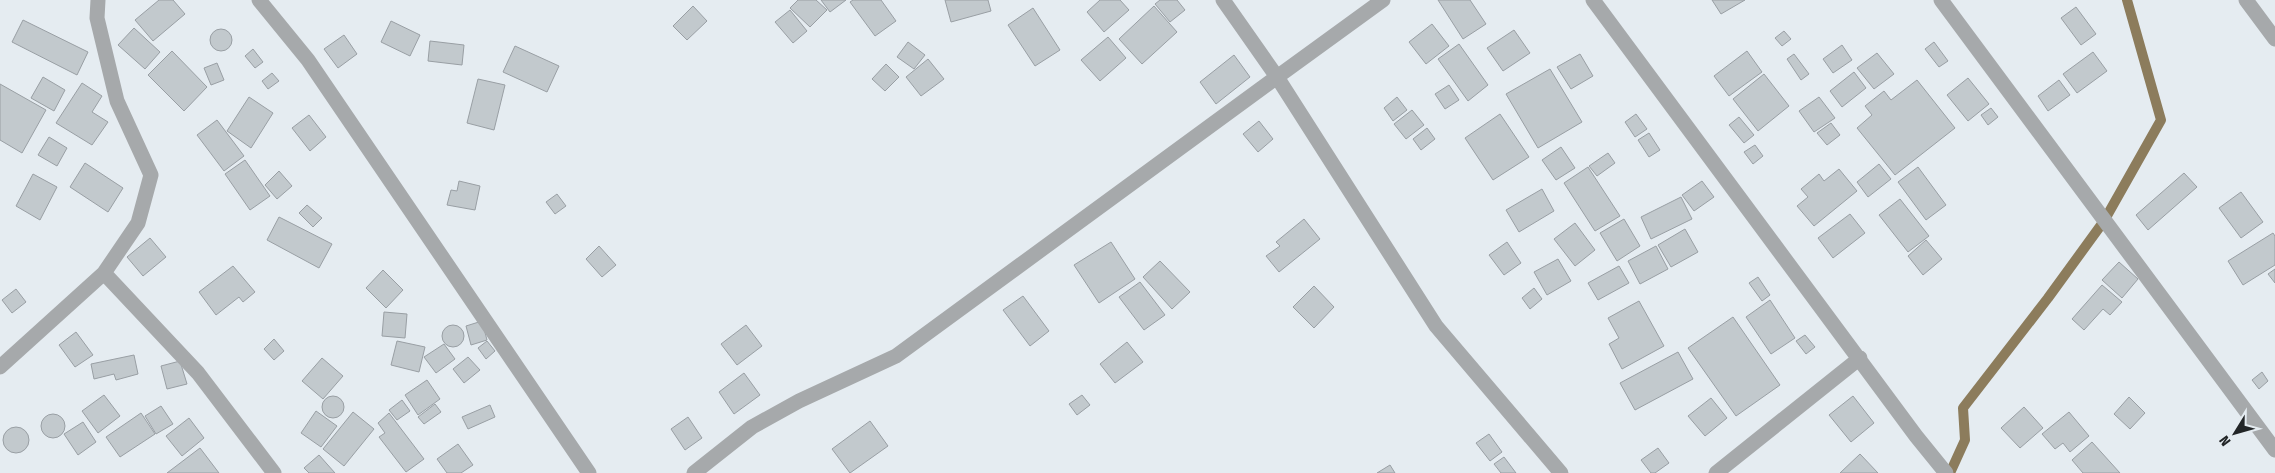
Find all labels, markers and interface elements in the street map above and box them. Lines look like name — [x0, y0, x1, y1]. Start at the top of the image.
north arrow — [2210, 408, 2260, 458]
text: N — [2216, 432, 2234, 449]

